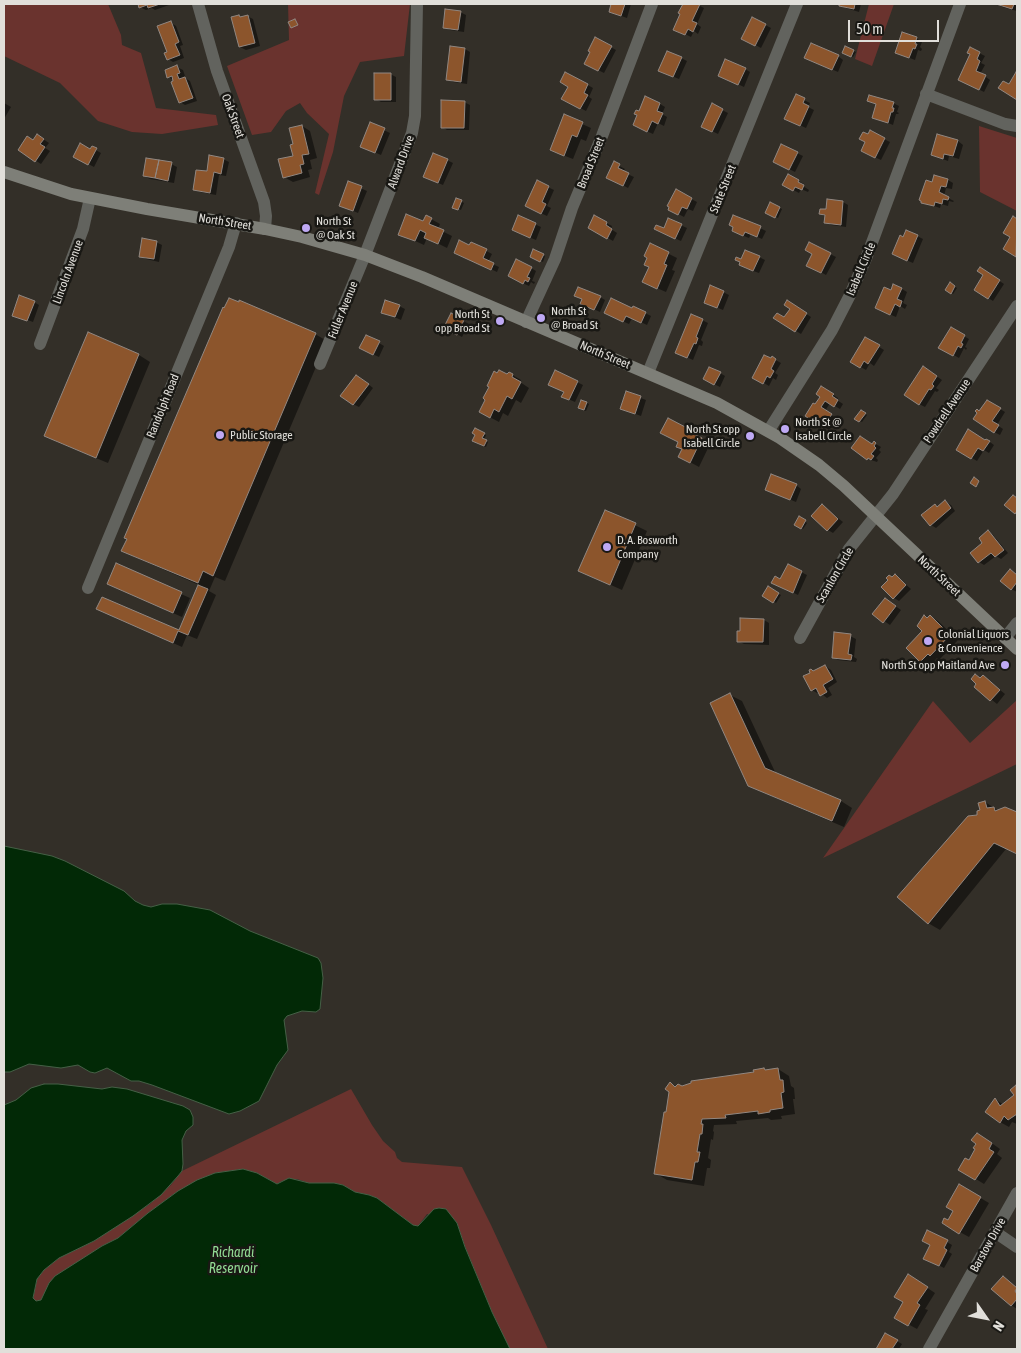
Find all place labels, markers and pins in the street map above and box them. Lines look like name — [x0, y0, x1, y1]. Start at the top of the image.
place label: North St @ Oak St — [316, 214, 355, 242]
marker: North St @ Oak St — [300, 222, 312, 234]
place label: North St @ Broad St — [551, 304, 598, 332]
place label: North St opp Broad St — [435, 307, 490, 335]
marker: North St @ Broad St — [535, 312, 547, 324]
marker: North St opp Broad St — [494, 315, 506, 327]
place label: North St @ Isabell Circle — [795, 415, 852, 443]
place label: North St opp Isabell Circle — [683, 422, 740, 450]
marker: North St @ Isabell Circle — [779, 423, 791, 435]
place label: Public Storage — [230, 428, 293, 442]
marker: Public Storage — [214, 429, 226, 441]
marker: North St opp Isabell Circle — [744, 430, 756, 442]
place label: D. A. Bosworth Company — [617, 533, 678, 561]
marker: D. A. Bosworth Company — [601, 541, 613, 553]
place label: Colonial Liquors & Convenience — [938, 627, 1009, 655]
marker: Colonial Liquors & Convenience — [922, 635, 934, 647]
place label: North St opp Maitland Ave — [881, 658, 995, 672]
marker: North St opp Maitland Ave — [999, 659, 1011, 671]

